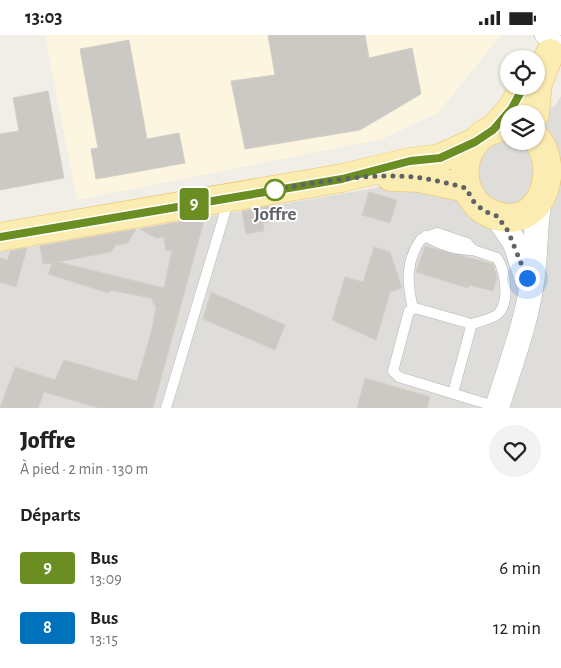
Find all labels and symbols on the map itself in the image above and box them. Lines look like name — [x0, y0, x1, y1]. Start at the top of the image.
marker: Joffre — [264, 179, 286, 201]
line badge: 9 — [178, 188, 210, 220]
place label: Joffre — [254, 205, 297, 224]
your location — [515, 266, 540, 291]

